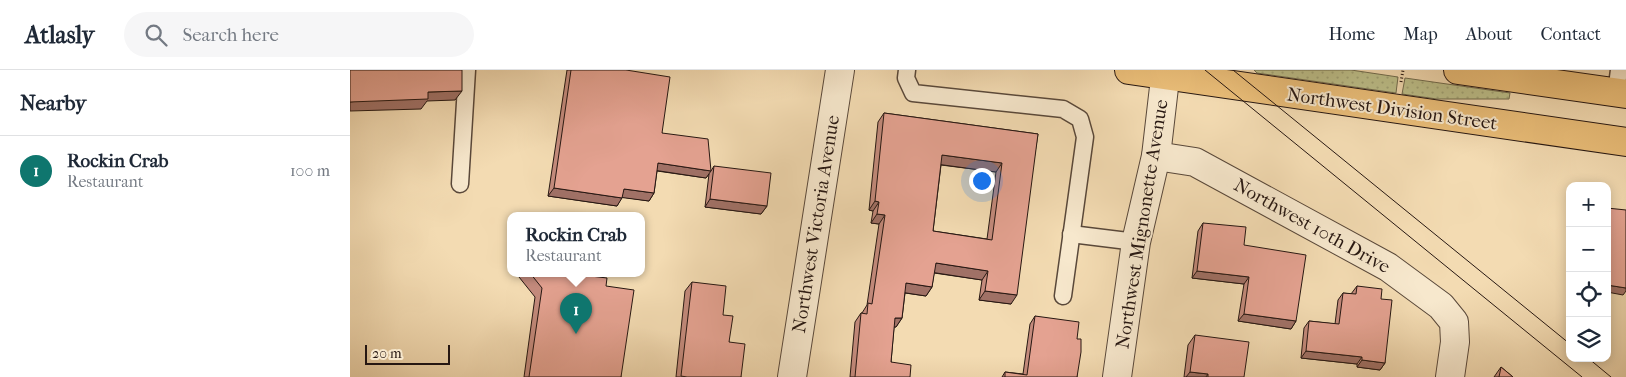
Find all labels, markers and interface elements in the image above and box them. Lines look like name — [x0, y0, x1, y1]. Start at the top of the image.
search box — [124, 12, 474, 57]
text: Atlasly — [25, 21, 94, 49]
icon: search — [142, 21, 170, 49]
text: Search here — [182, 24, 279, 46]
text: Home — [1328, 24, 1375, 45]
text: Map — [1403, 24, 1438, 45]
text: About — [1466, 24, 1512, 45]
text: Contact — [1540, 24, 1601, 45]
street label: Northwest Division Street — [1285, 83, 1499, 135]
text: Nearby — [20, 91, 86, 115]
street label: Northwest Mignonette Avenue — [1111, 98, 1173, 350]
street label: Northwest Victoria Avenue — [788, 114, 844, 334]
text: Rockin Crab — [67, 150, 169, 172]
text: 1 — [33, 161, 39, 180]
text: 100 m — [290, 161, 330, 180]
your location — [969, 168, 995, 194]
text: Restaurant — [67, 172, 143, 191]
street label: Northwest 10th Drive — [1230, 174, 1394, 278]
map controls — [1566, 182, 1611, 362]
button: + — [1566, 182, 1611, 227]
popup — [507, 212, 645, 277]
text: Rockin Crab — [525, 224, 627, 246]
button: − — [1566, 227, 1611, 272]
text: Restaurant — [525, 246, 602, 265]
button: locate — [1566, 272, 1611, 317]
pin: 1 — [560, 293, 592, 334]
button: layers — [1566, 317, 1611, 362]
scale bar — [365, 342, 450, 365]
text: 20 m — [372, 345, 402, 362]

